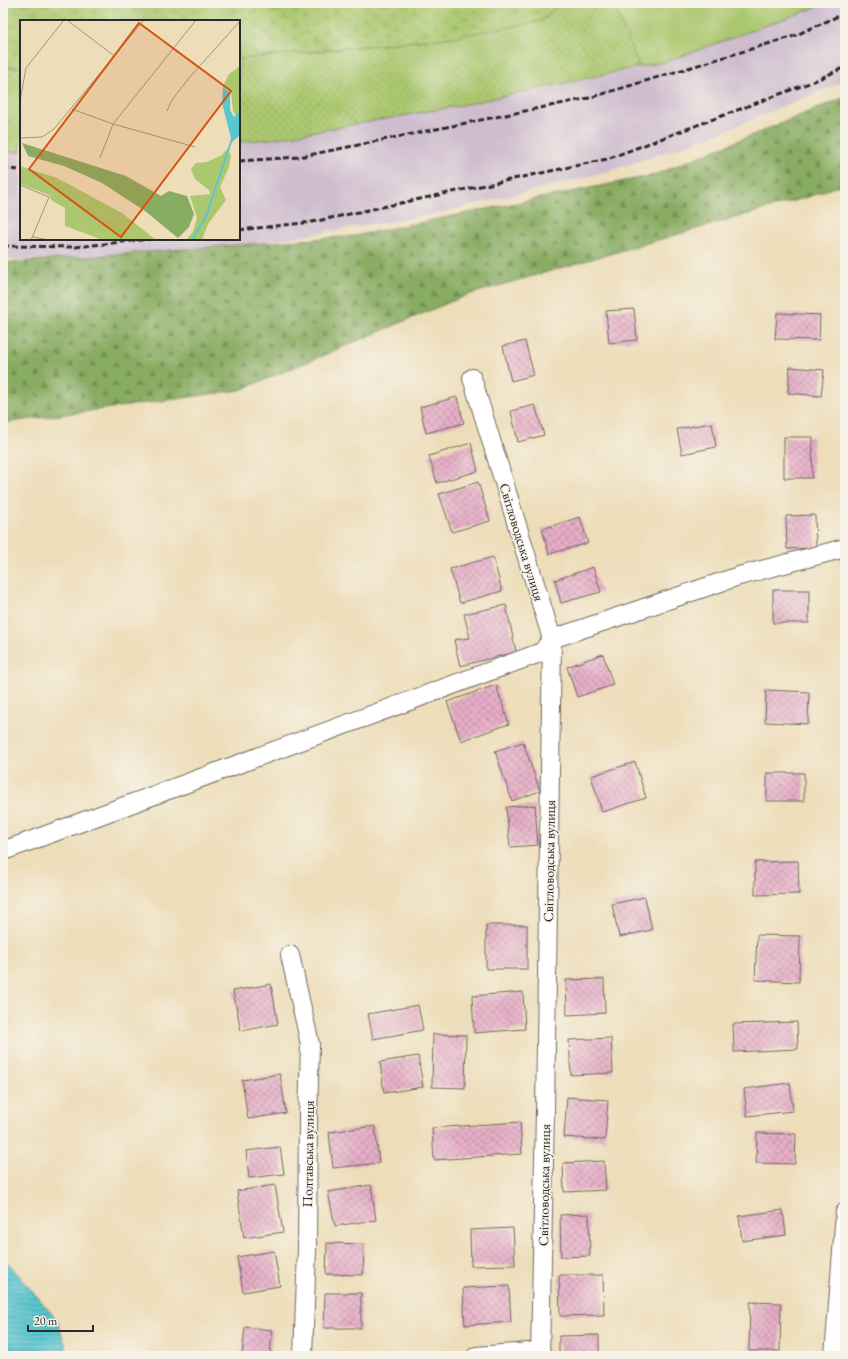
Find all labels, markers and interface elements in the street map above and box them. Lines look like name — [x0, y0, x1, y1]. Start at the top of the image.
inset map — [20, 20, 240, 240]
street label: Світловодська вулиця — [496, 481, 548, 603]
street label: Світловодська вулиця — [539, 800, 559, 922]
street label: Полтавська вулиця — [298, 1100, 318, 1208]
street label: Світловодська вулиця — [534, 1124, 554, 1246]
scale bar — [28, 1307, 93, 1333]
text: 20 m — [34, 1313, 58, 1329]

